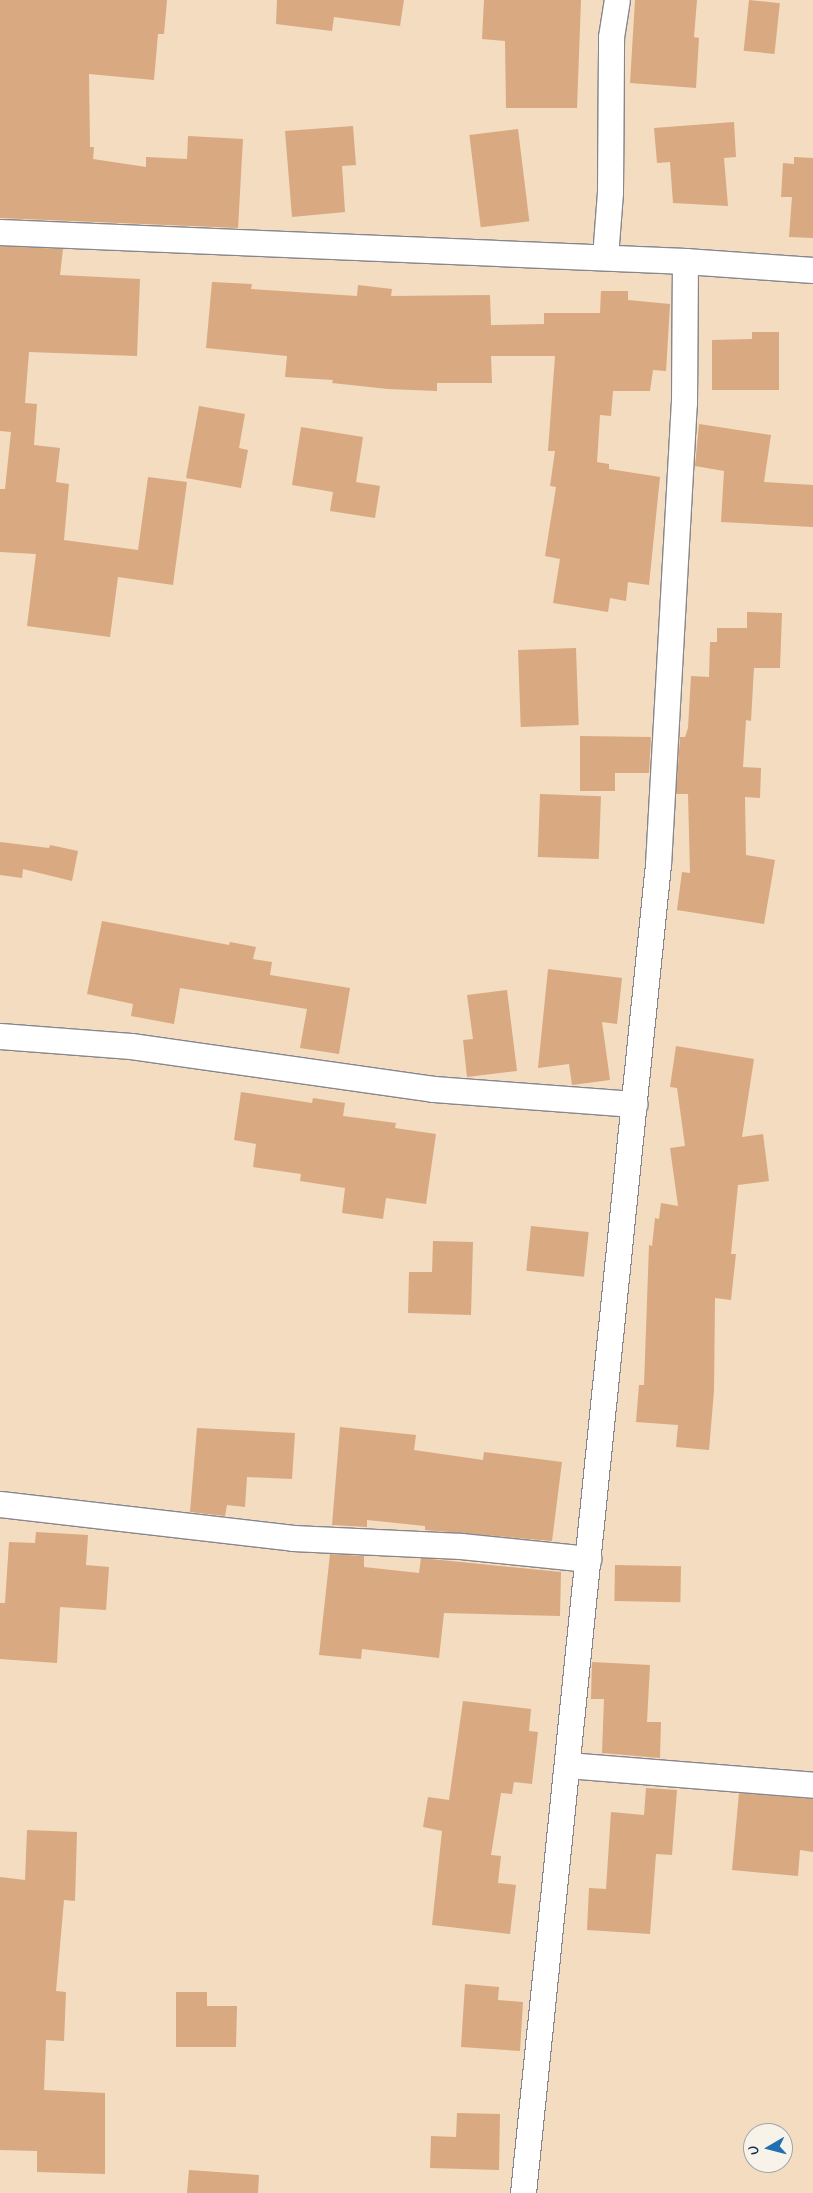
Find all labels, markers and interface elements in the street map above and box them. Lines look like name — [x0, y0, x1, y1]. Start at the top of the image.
north arrow — [743, 2123, 793, 2173]
text: U — [745, 2144, 764, 2156]

